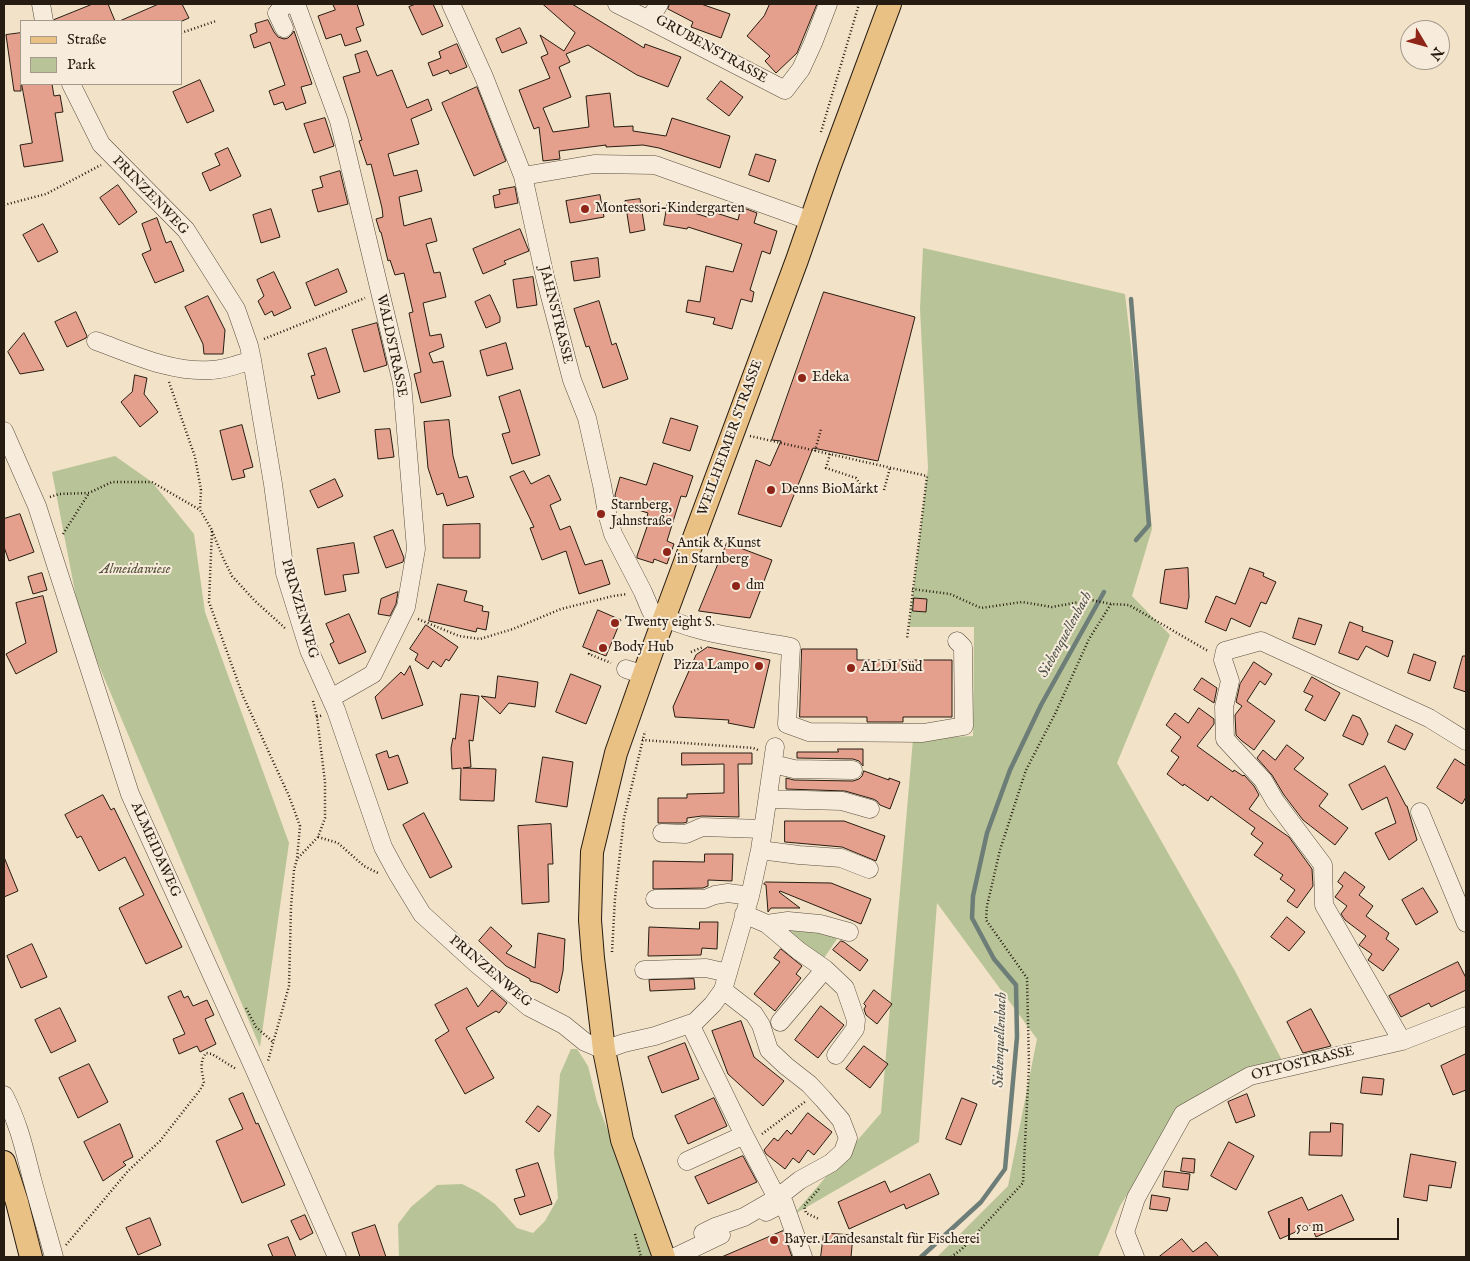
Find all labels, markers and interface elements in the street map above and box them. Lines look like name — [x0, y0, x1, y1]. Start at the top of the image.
street label: GRUBENSTRASSE — [652, 12, 770, 88]
legend — [20, 20, 182, 85]
north arrow — [1400, 20, 1450, 70]
text: Straße — [67, 30, 106, 49]
text: N — [1425, 43, 1447, 64]
text: Park — [67, 55, 96, 74]
street label: PRINZENWEG — [108, 153, 192, 239]
place label: Montessori-Kindergarten — [595, 201, 745, 217]
marker: Montessori-Kindergarten — [579, 203, 591, 215]
street label: JAHNSTRASSE — [535, 264, 575, 366]
street label: WALDSTRASSE — [372, 293, 410, 399]
street label: WEILHEIMER STRASSE — [695, 358, 767, 518]
place label: Edeka — [812, 370, 849, 386]
marker: Edeka — [796, 372, 808, 384]
place label: Denns BioMarkt — [781, 482, 878, 498]
marker: Denns BioMarkt — [765, 484, 777, 496]
place label: Starnberg, Jahnstraße — [611, 498, 672, 530]
marker: Starnberg, Jahnstraße — [595, 508, 607, 520]
place label: Antik & Kunst in Starnberg — [677, 536, 761, 568]
marker: Antik & Kunst in Starnberg — [661, 546, 673, 558]
street label: PRINZENWEG — [277, 557, 321, 661]
park label: Almeidawiese — [100, 562, 170, 578]
place label: dm — [746, 578, 764, 594]
marker: dm — [730, 580, 742, 592]
water label: Siebenquellenbach — [1035, 589, 1097, 681]
place label: Twenty eight S. — [625, 615, 715, 631]
marker: Twenty eight S. — [609, 617, 621, 629]
place label: Body Hub — [613, 640, 674, 656]
marker: Body Hub — [597, 642, 609, 654]
place label: Pizza Lampo — [673, 658, 749, 674]
marker: Pizza Lampo — [753, 660, 765, 672]
place label: ALDI Süd — [861, 660, 922, 676]
marker: ALDI Süd — [845, 662, 857, 674]
street label: ALMEIDAWEG — [127, 800, 183, 900]
street label: PRINZENWEG — [445, 933, 535, 1011]
water label: Siebenquellenbach — [990, 992, 1012, 1088]
street label: OTTOSTRASSE — [1250, 1043, 1356, 1085]
scale bar — [1290, 1208, 1401, 1240]
text: 50 m — [1296, 1217, 1324, 1236]
place label: Bayer. Landesanstalt für Fischerei — [784, 1232, 980, 1248]
marker: Bayer. Landesanstalt für Fischerei — [768, 1234, 780, 1246]

